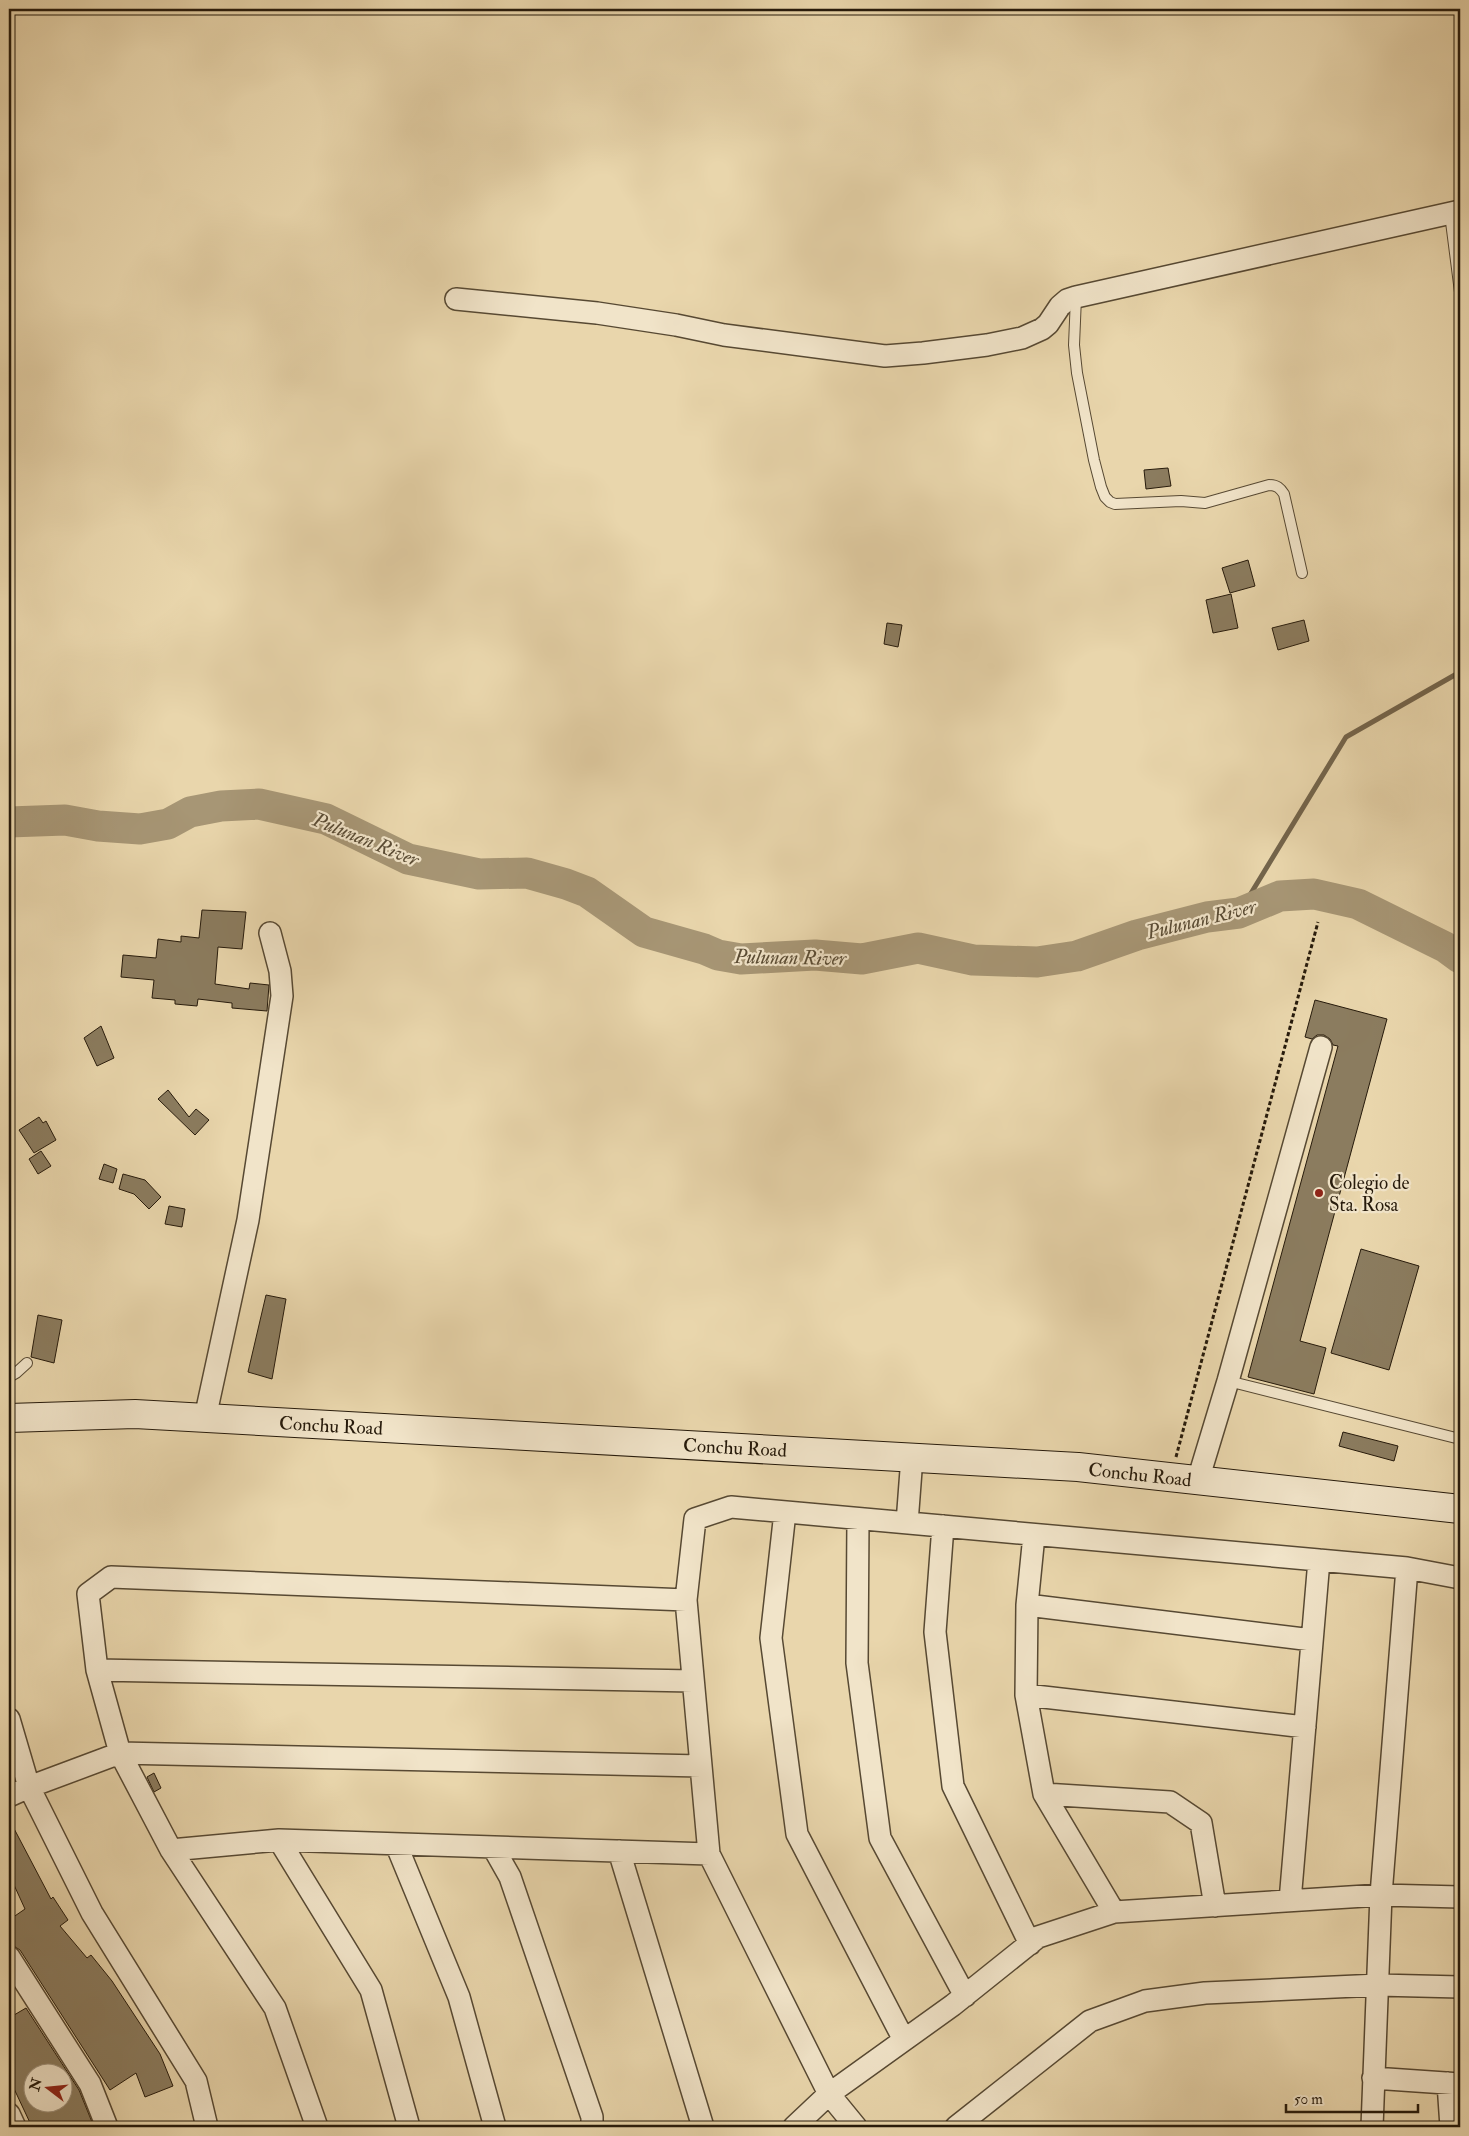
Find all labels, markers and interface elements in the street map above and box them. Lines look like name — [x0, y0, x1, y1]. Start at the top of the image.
water label: Pulunan River — [308, 806, 424, 873]
water label: Pulunan River — [1143, 893, 1260, 945]
water label: Pulunan River — [733, 944, 848, 971]
place label: Colegio de Sta. Rosa — [1329, 1171, 1410, 1217]
marker: Colegio de Sta. Rosa — [1313, 1187, 1325, 1199]
street label: Conchu Road — [278, 1411, 384, 1441]
street label: Conchu Road — [682, 1433, 788, 1463]
street label: Conchu Road — [1087, 1458, 1193, 1492]
north arrow — [22, 2064, 72, 2114]
text: N — [26, 2076, 46, 2094]
scale bar — [1286, 2081, 1419, 2113]
text: 50 m — [1294, 2090, 1323, 2109]

